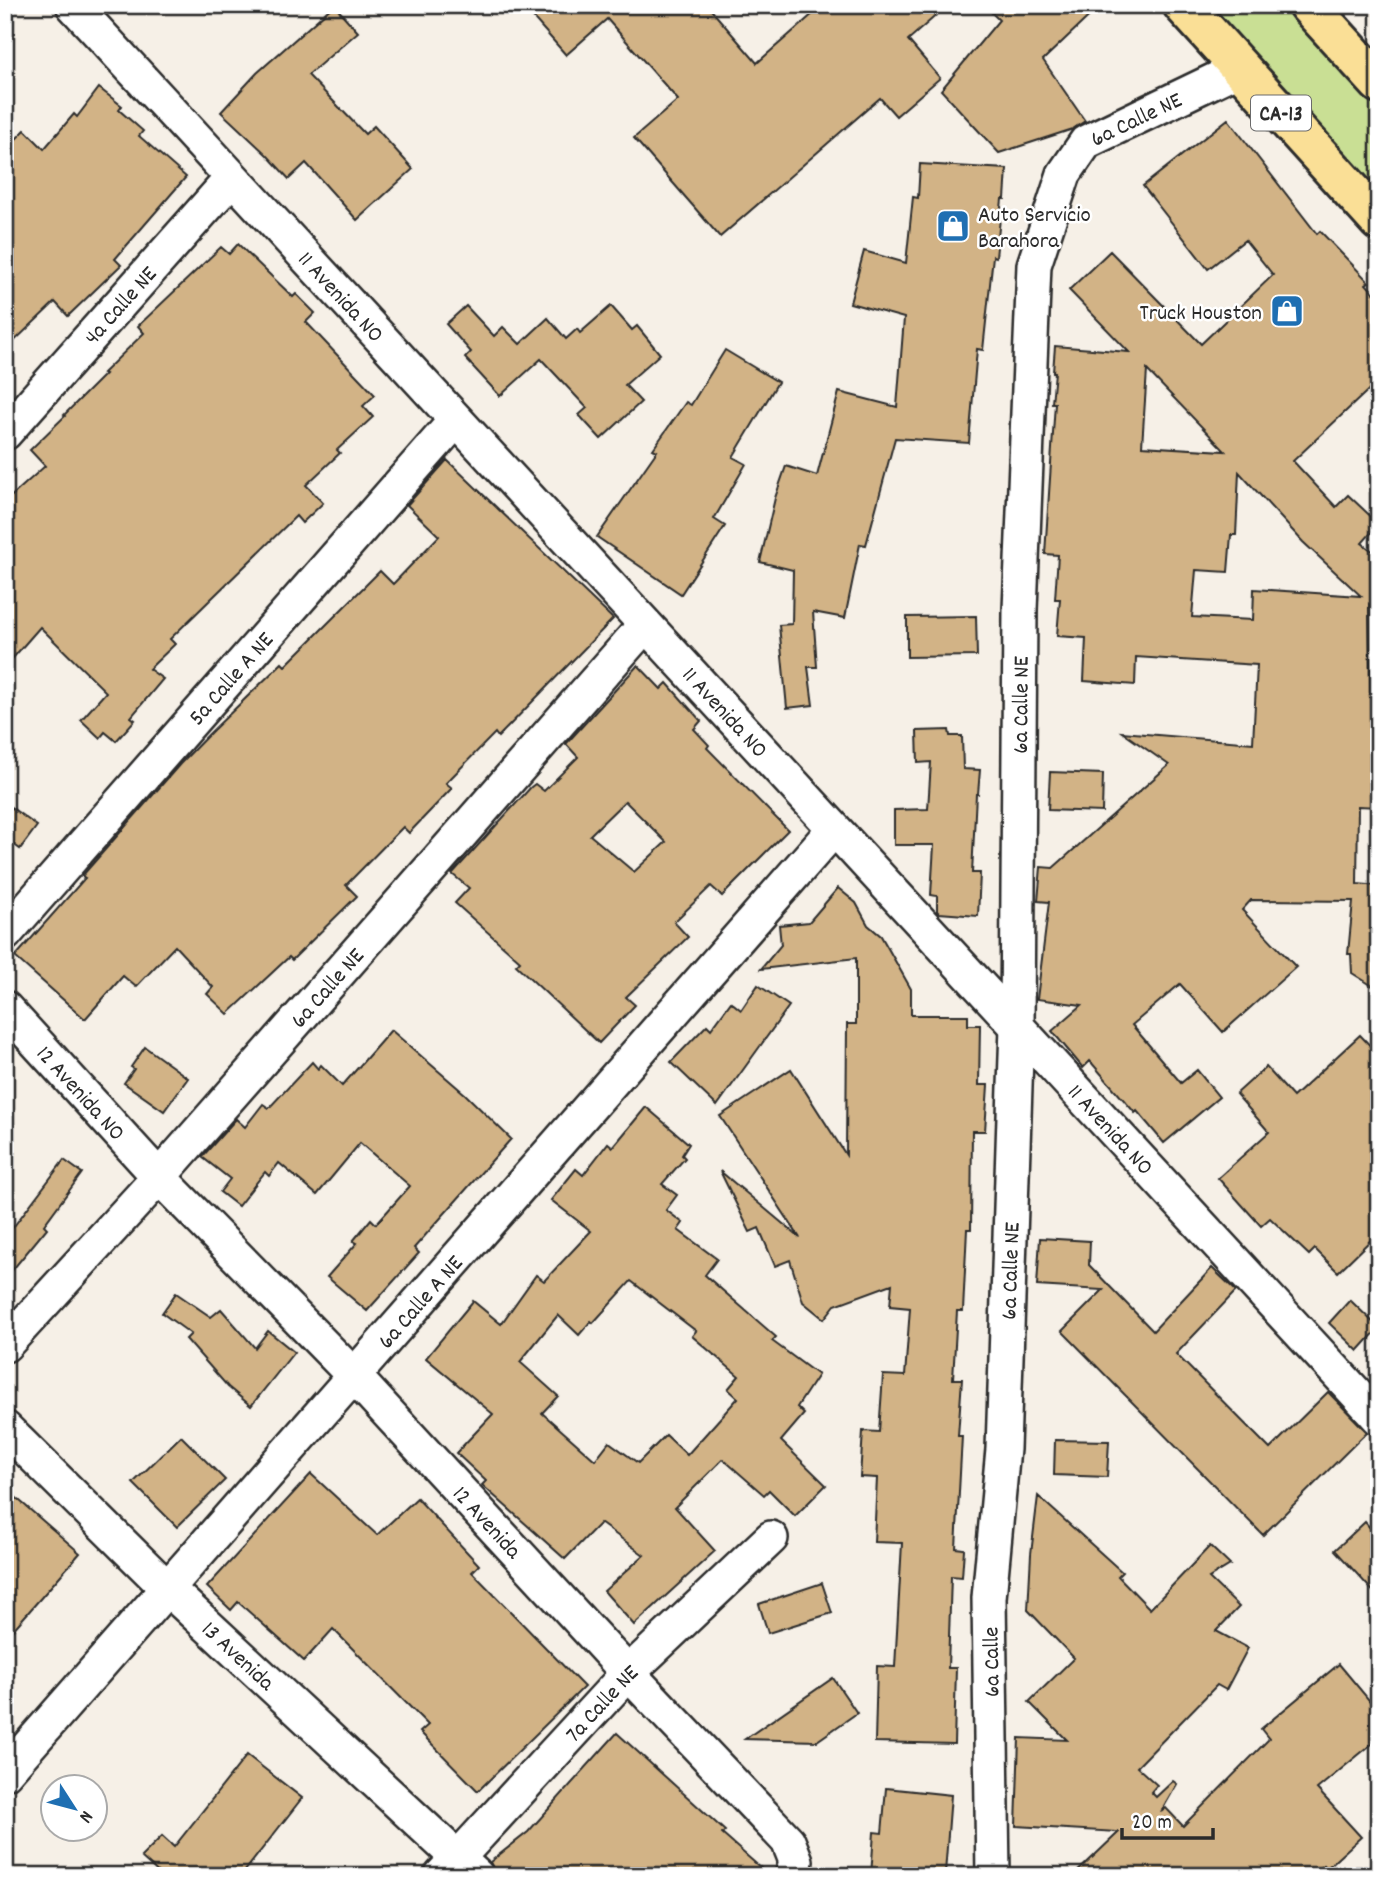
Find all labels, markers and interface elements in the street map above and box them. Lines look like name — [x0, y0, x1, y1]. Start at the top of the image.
street label: 6a Calle NE — [1086, 85, 1189, 157]
road number: CA-13 — [1251, 96, 1311, 130]
place label: Auto Servicio Barahora — [978, 200, 1091, 259]
shop icon: Auto Servicio Barahora — [934, 207, 972, 245]
street label: 11 Avenida NO — [288, 245, 390, 351]
street label: 4a Calle NE — [78, 260, 167, 354]
shop icon: Truck Houston — [1268, 292, 1306, 330]
place label: Truck Houston — [1139, 298, 1262, 331]
street label: 5a Calle A NE — [182, 625, 283, 734]
street label: 6a Calle NE — [1006, 655, 1040, 754]
street label: 11 Avenida NO — [673, 661, 774, 767]
street label: 6a Calle NE — [284, 941, 374, 1037]
street label: 12 Avenida NO — [27, 1040, 131, 1150]
street label: 11 Avenida NO — [1058, 1078, 1160, 1184]
street label: 6a Calle NE — [994, 1221, 1031, 1320]
street label: 6a Calle A NE — [371, 1249, 473, 1358]
street label: 12 Avenida — [443, 1480, 529, 1569]
street label: 13 Avenida — [193, 1615, 281, 1701]
street label: 6a Calle — [976, 1626, 1011, 1697]
street label: 7a Calle NE — [559, 1658, 648, 1751]
north arrow — [38, 1772, 108, 1842]
scale bar — [1122, 1797, 1212, 1841]
text: N — [71, 1804, 99, 1828]
text: 20 m — [1132, 1809, 1172, 1839]

